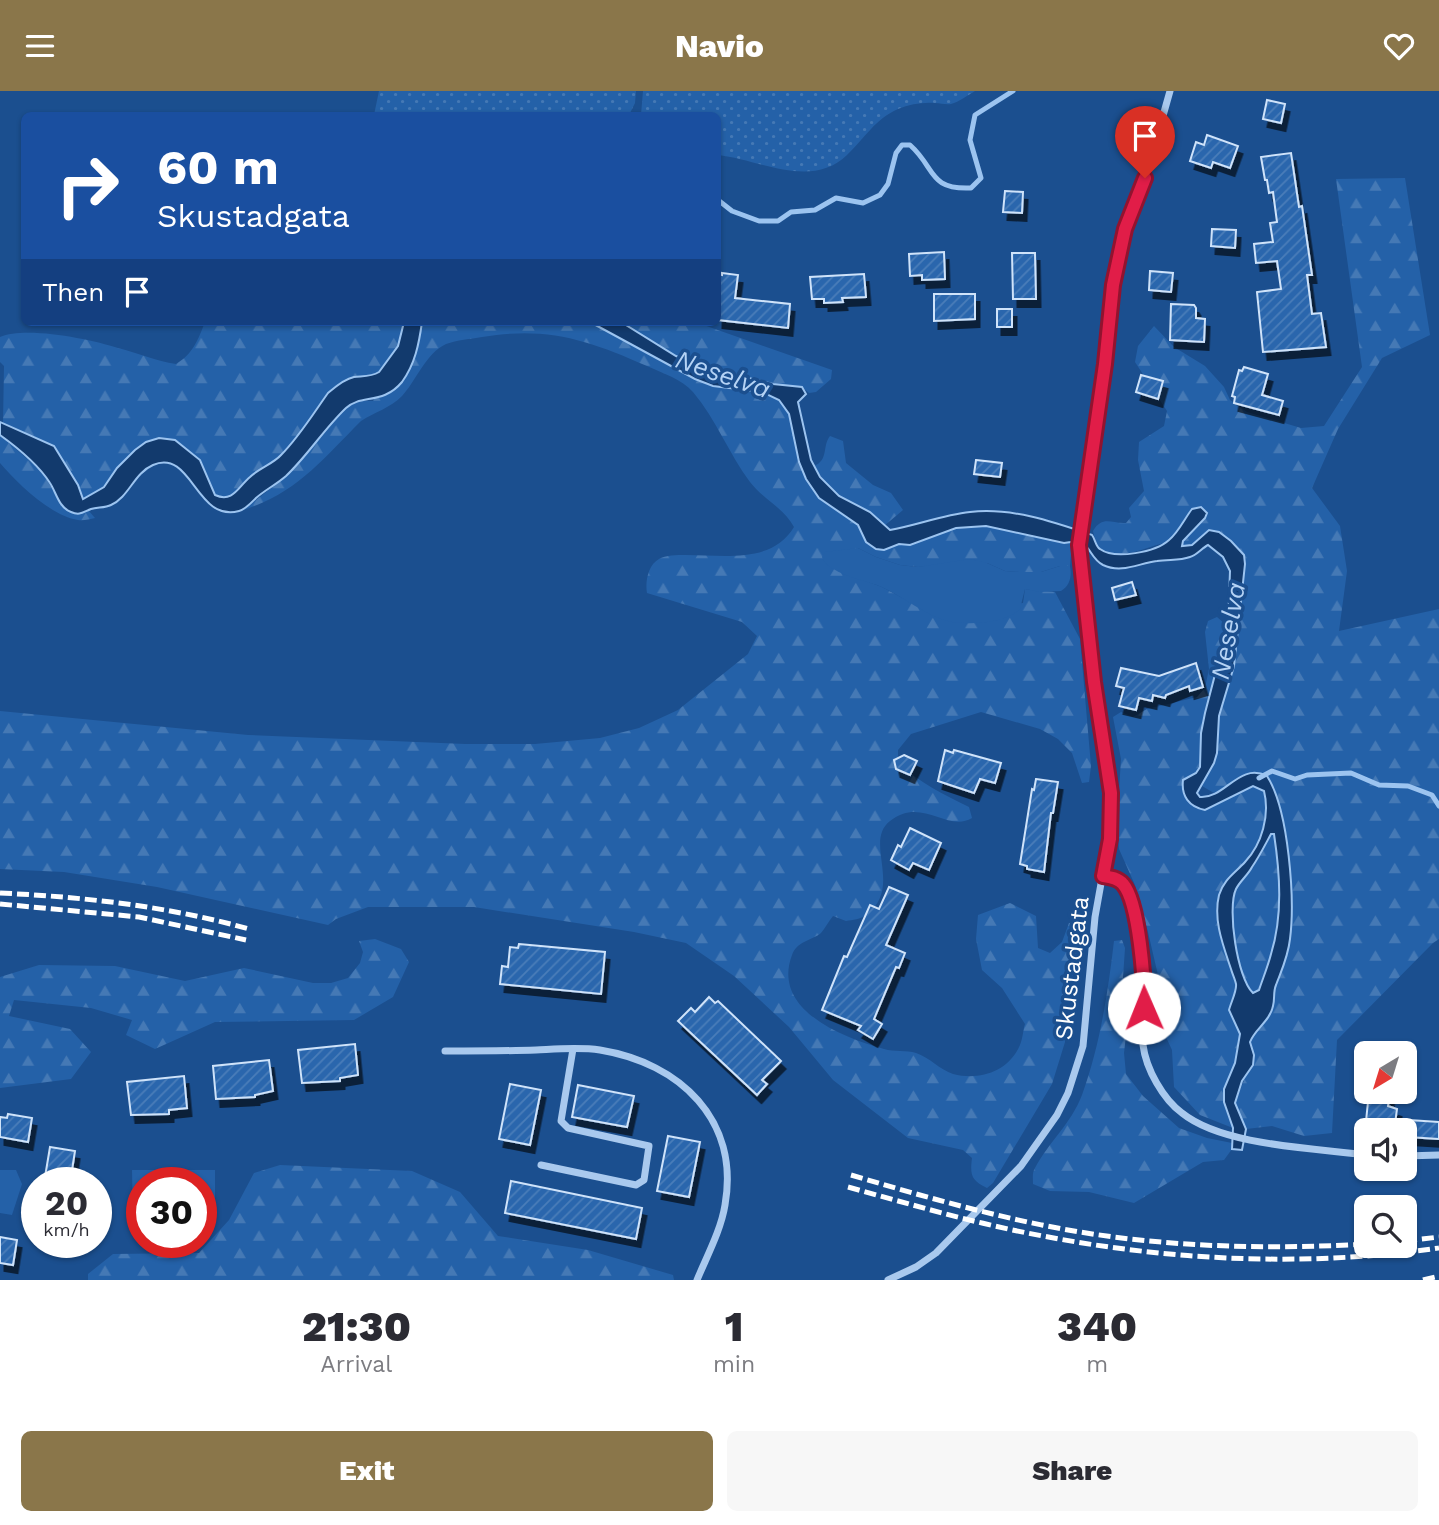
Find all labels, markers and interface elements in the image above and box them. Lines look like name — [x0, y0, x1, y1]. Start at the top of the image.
icon: menu — [21, 27, 59, 65]
text: Navio — [675, 27, 764, 65]
icon: heart — [1380, 27, 1418, 65]
pin — [1115, 106, 1175, 178]
icon: arrive — [1126, 117, 1164, 155]
text: 60 m — [157, 138, 279, 196]
icon: right — [42, 140, 133, 231]
text: Skustadgata — [157, 197, 350, 235]
icon: arrive — [118, 273, 156, 311]
text: Then — [42, 277, 104, 307]
water label: Neselva — [672, 344, 774, 404]
water label: Neselva — [1205, 580, 1251, 682]
street label: Skustadgata — [1049, 895, 1095, 1041]
position arrow — [1107, 971, 1181, 1045]
north arrow — [1354, 1041, 1418, 1104]
map controls — [1354, 1041, 1417, 1258]
button: sound — [1354, 1118, 1417, 1181]
speed limit sign: 30 — [126, 1167, 217, 1258]
text: 20 — [45, 1182, 88, 1224]
button: search — [1354, 1195, 1417, 1258]
text: km/h — [43, 1219, 90, 1240]
text: 21:30 — [302, 1302, 411, 1351]
text: 1 — [725, 1302, 743, 1351]
text: 340 — [1057, 1302, 1137, 1351]
text: Arrival — [321, 1351, 392, 1378]
text: min — [713, 1351, 755, 1378]
text: m — [1086, 1351, 1108, 1378]
button: Exit — [21, 1431, 713, 1511]
button: Share — [727, 1431, 1418, 1511]

